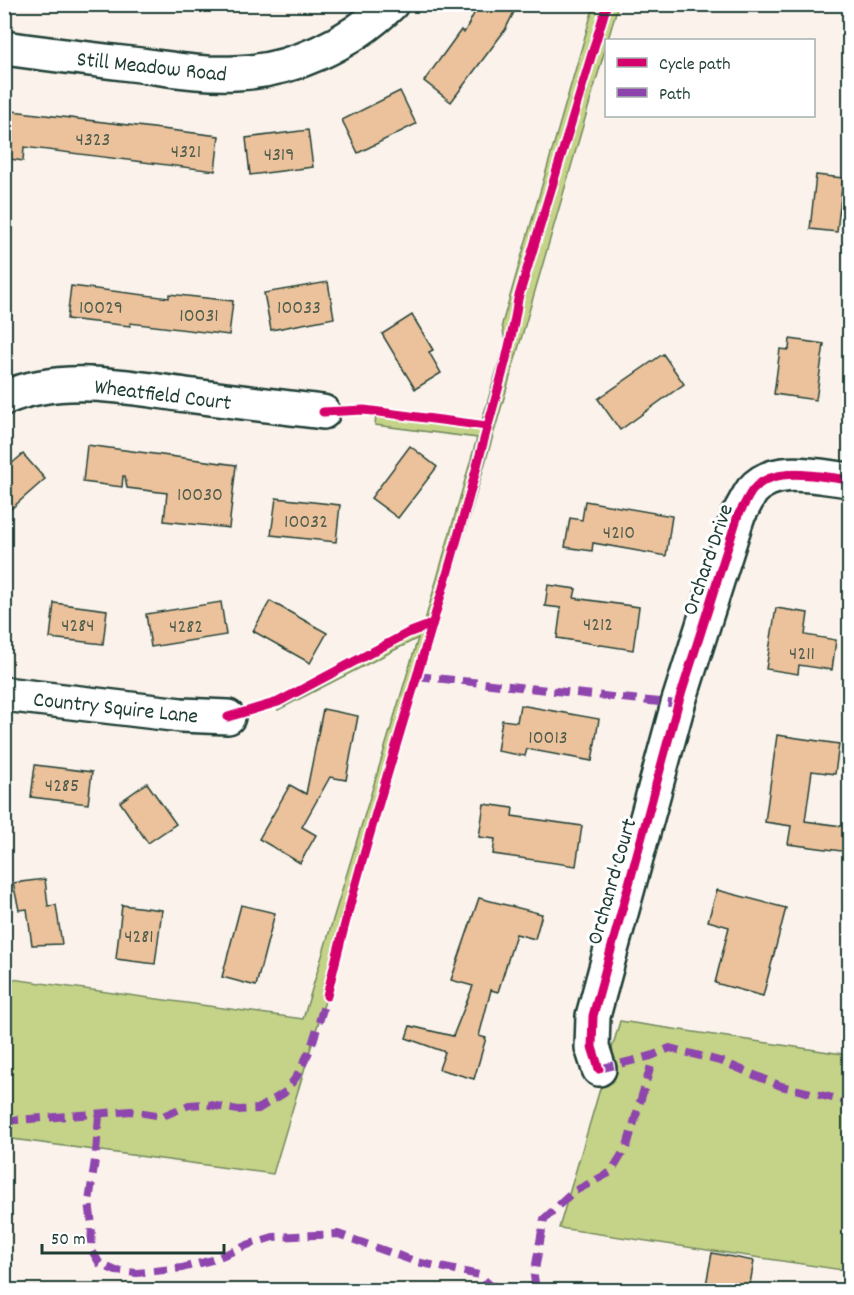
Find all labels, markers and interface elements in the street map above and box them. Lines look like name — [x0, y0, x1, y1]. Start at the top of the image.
legend — [605, 39, 815, 117]
street label: Still Meadow Road — [75, 45, 228, 92]
text: Cycle path — [659, 53, 730, 78]
text: Path — [659, 83, 691, 108]
house number: 4323 — [76, 127, 110, 155]
house number: 4321 — [171, 139, 201, 167]
house number: 4319 — [264, 142, 294, 170]
house number: 10029 — [79, 295, 123, 323]
house number: 10033 — [277, 295, 321, 323]
house number: 10031 — [179, 303, 219, 331]
street label: Wheatfield Court — [92, 373, 233, 420]
house number: 10030 — [177, 482, 223, 510]
street label: Orchard Drive — [676, 500, 743, 620]
house number: 10032 — [284, 509, 328, 537]
house number: 4210 — [603, 520, 635, 548]
house number: 4212 — [583, 612, 613, 640]
house number: 4284 — [61, 613, 95, 641]
house number: 4282 — [169, 614, 203, 642]
house number: 4211 — [789, 641, 815, 669]
street label: Country Squire Lane — [32, 685, 200, 734]
house number: 10013 — [528, 725, 568, 753]
house number: 4285 — [45, 773, 79, 801]
street label: Orchanrd Court — [581, 815, 646, 949]
house number: 4281 — [124, 924, 154, 952]
scale bar — [42, 1217, 224, 1255]
text: 50 m — [51, 1228, 86, 1253]

